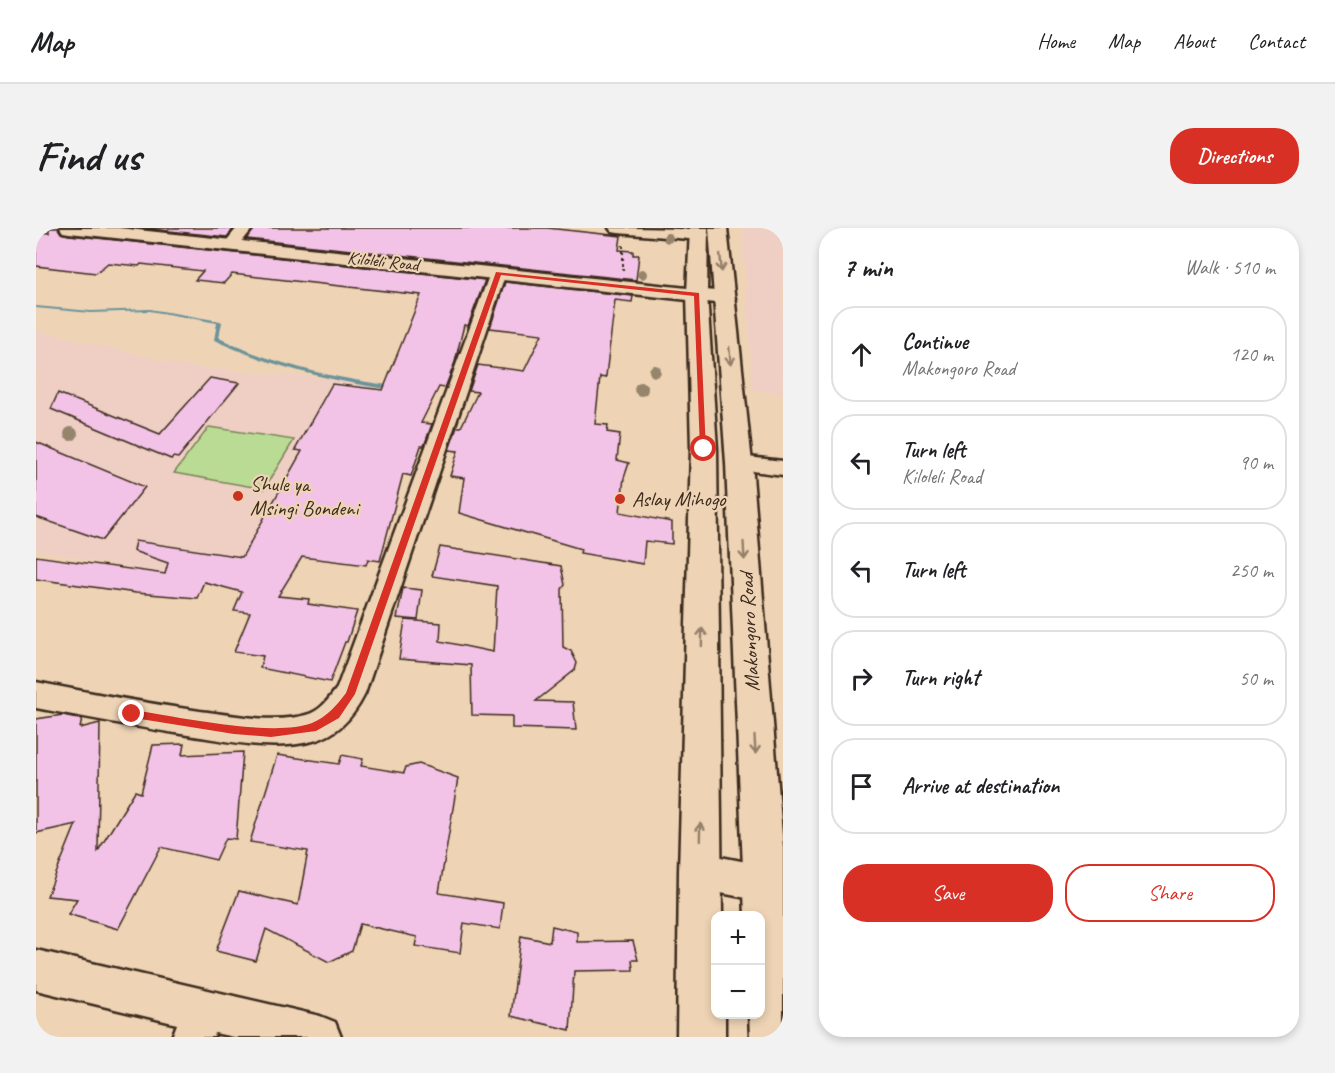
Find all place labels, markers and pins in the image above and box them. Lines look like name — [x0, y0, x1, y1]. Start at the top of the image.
place label: Shule ya Msingi Bondeni — [250, 471, 361, 521]
place label: Aslay Mihogo — [632, 486, 727, 512]
marker: Shule ya Msingi Bondeni — [231, 489, 245, 503]
marker: Aslay Mihogo — [613, 492, 627, 506]

